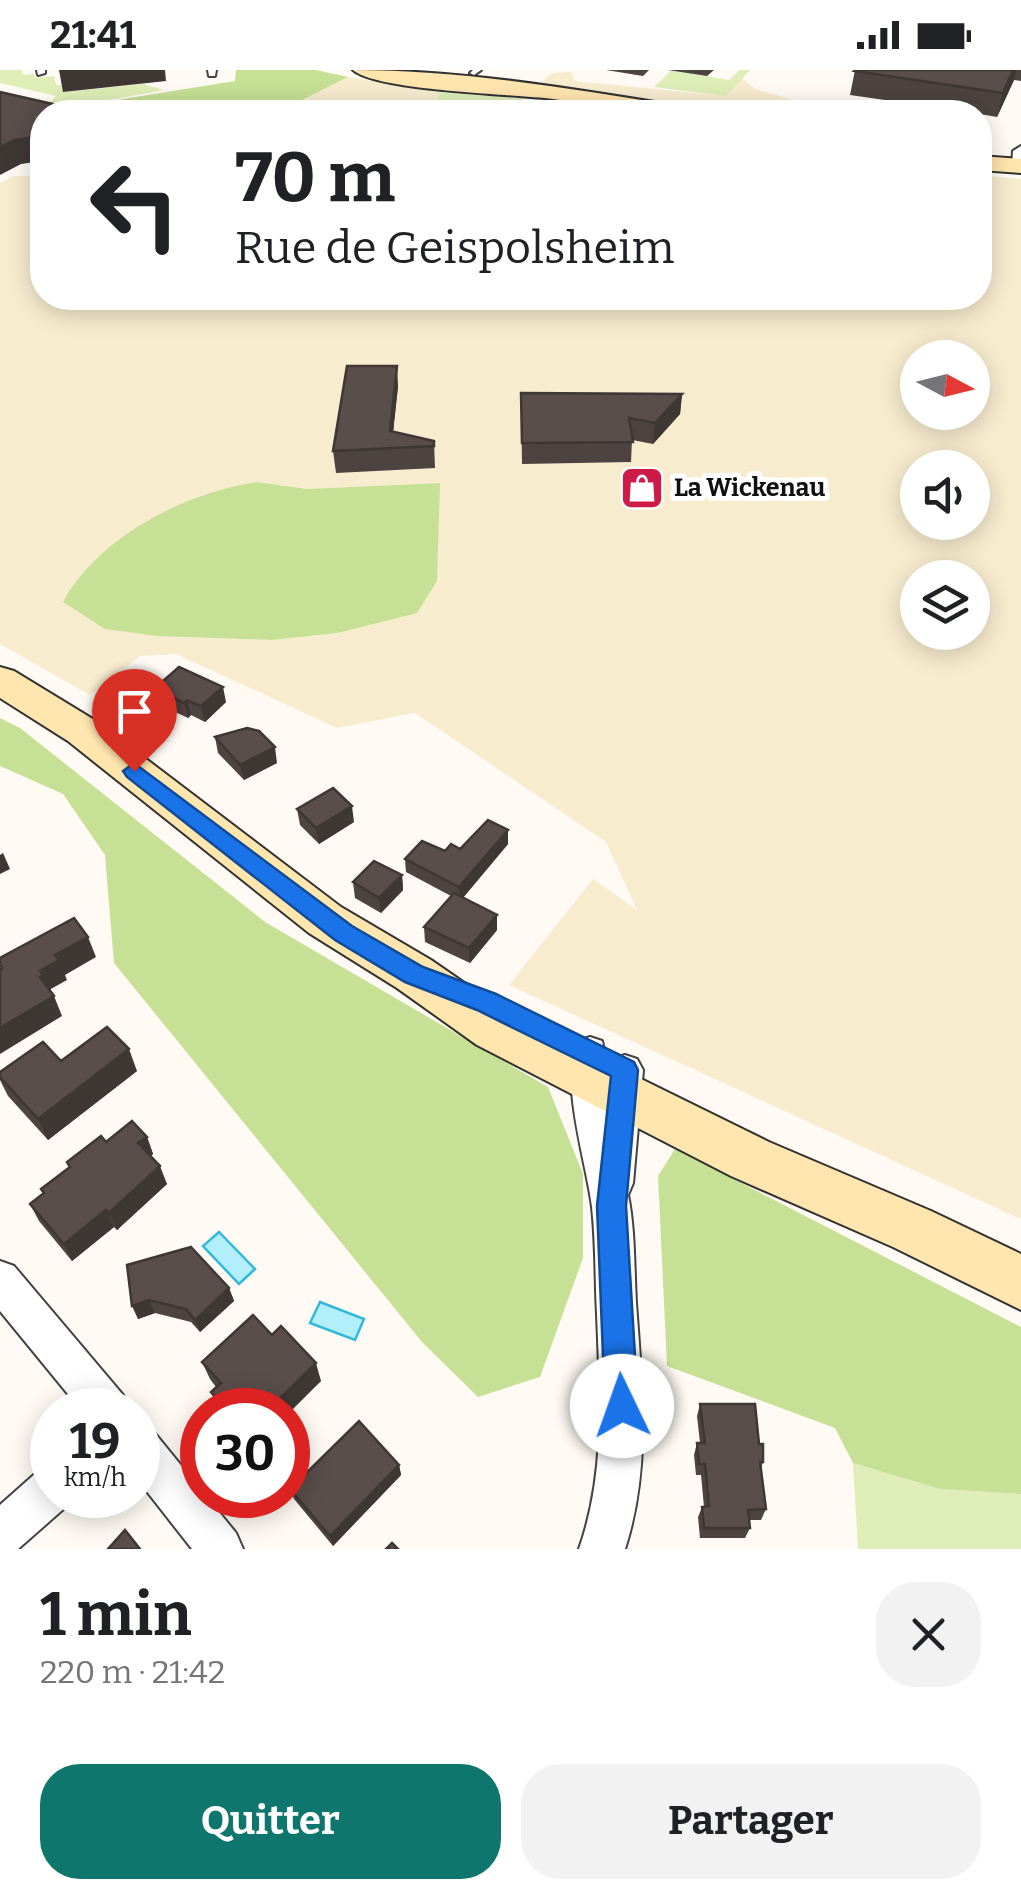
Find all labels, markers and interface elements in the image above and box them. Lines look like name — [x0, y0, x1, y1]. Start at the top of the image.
text: 21:41 — [50, 12, 136, 58]
text: 70 m — [235, 136, 395, 220]
icon: left — [70, 140, 200, 270]
text: Rue de Geispolsheim — [235, 221, 674, 275]
north arrow — [900, 340, 990, 430]
map controls — [900, 340, 990, 650]
button: sound — [900, 450, 990, 540]
shop icon: La Wickenau — [619, 465, 665, 511]
place label: La Wickenau — [674, 473, 826, 503]
button: layers — [900, 560, 990, 650]
pin — [92, 669, 177, 772]
icon: arrive — [107, 684, 162, 739]
position arrow — [570, 1354, 674, 1458]
speed limit sign: 30 — [180, 1388, 310, 1518]
text: 19 — [69, 1411, 121, 1471]
text: km/h — [64, 1463, 126, 1493]
text: 1 min — [40, 1579, 192, 1651]
button: close — [876, 1582, 981, 1687]
text: 220 m · 21:42 — [40, 1653, 225, 1691]
button: Quitter — [40, 1764, 501, 1879]
button: Partager — [521, 1764, 981, 1879]

